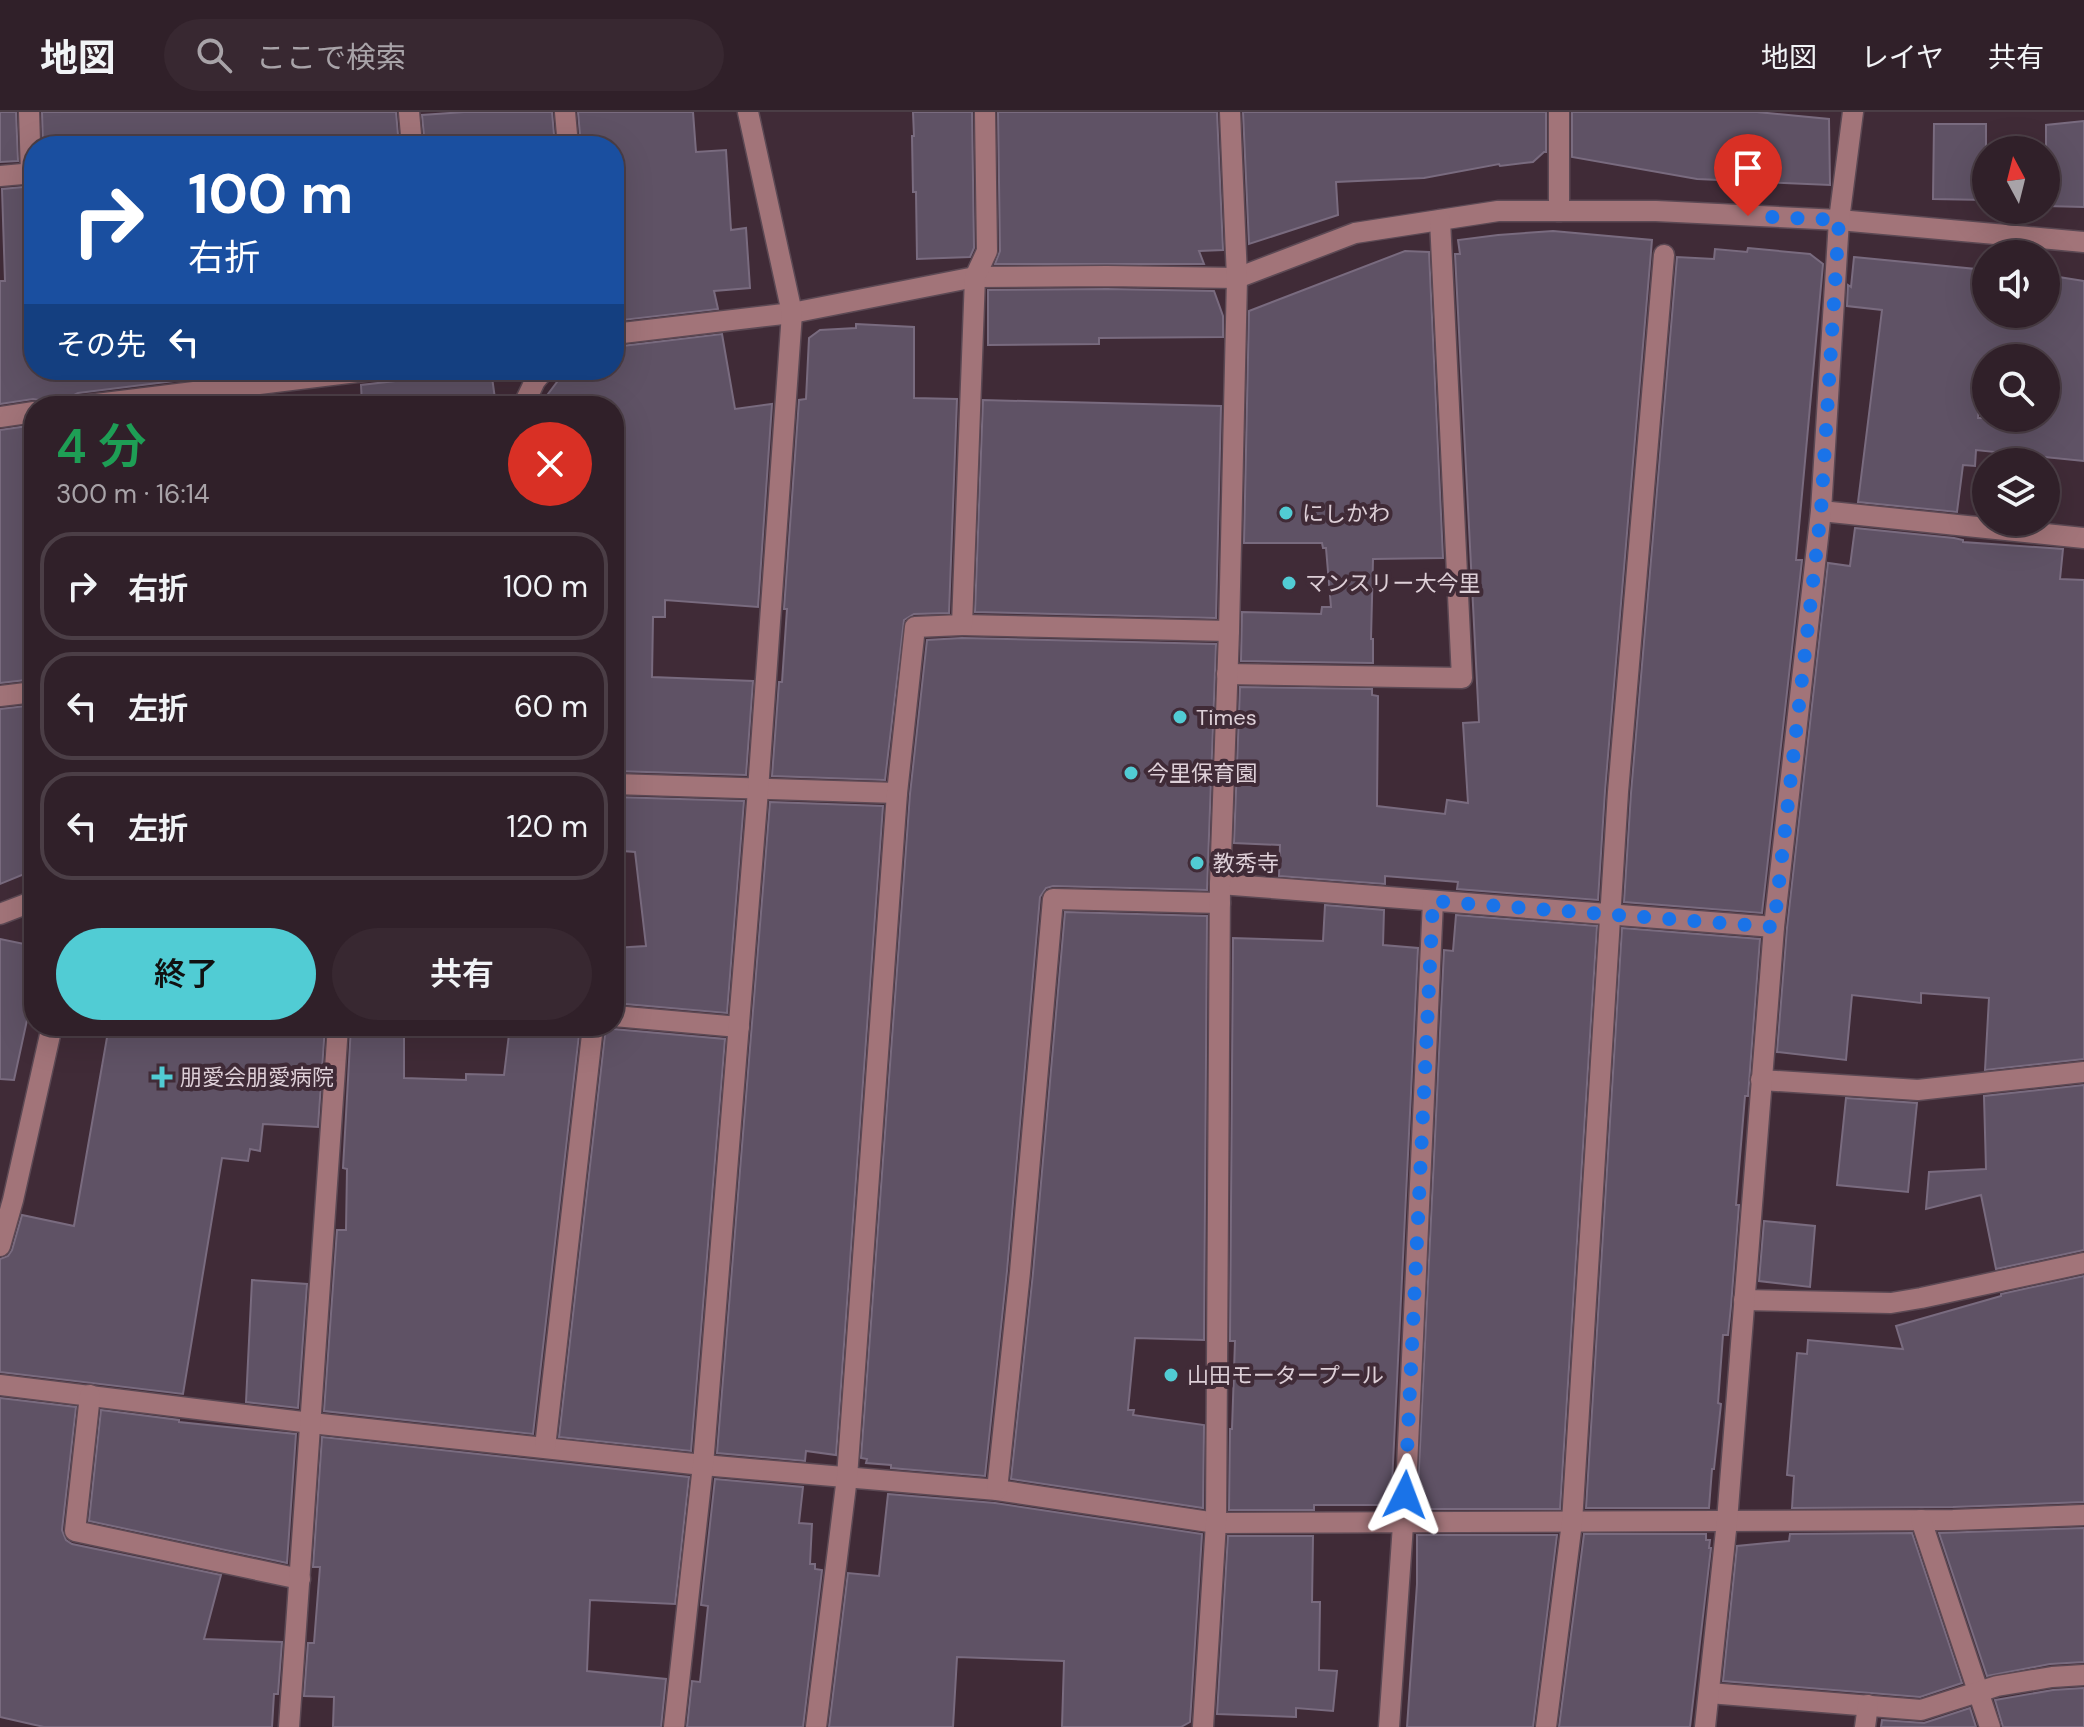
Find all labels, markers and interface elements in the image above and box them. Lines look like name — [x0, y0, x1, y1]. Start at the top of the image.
search box — [164, 19, 724, 91]
text: 地図 — [40, 33, 116, 83]
icon: search — [192, 33, 236, 77]
text: ここで検索 — [256, 38, 406, 77]
text: 地図 — [1761, 39, 1817, 76]
text: レイヤ — [1861, 39, 1944, 76]
text: 共有 — [1988, 39, 2044, 76]
pin — [1714, 134, 1782, 216]
north arrow — [1972, 136, 2060, 224]
map controls — [1972, 136, 2060, 536]
icon: arrive — [1726, 146, 1770, 190]
text: 100 m — [188, 157, 353, 230]
icon: right — [56, 168, 160, 272]
text: 右折 — [188, 234, 260, 281]
button: sound — [1972, 240, 2060, 328]
icon: left — [162, 320, 206, 364]
text: その先 — [56, 325, 146, 364]
button: search — [1972, 344, 2060, 432]
text: 4 分 — [56, 415, 146, 478]
button: close — [508, 422, 592, 506]
button: layers — [1972, 448, 2060, 536]
text: 300 m · 16:14 — [56, 477, 210, 511]
place label: にしかわ — [1302, 499, 1390, 528]
marker: にしかわ — [1277, 504, 1295, 522]
icon: right — [60, 564, 104, 608]
text: 100 m — [503, 567, 588, 606]
text: 右折 — [128, 569, 188, 608]
place label: マンスリー大今里 — [1305, 569, 1481, 598]
marker: マンスリー大今里 — [1280, 574, 1298, 592]
icon: left — [60, 684, 104, 728]
text: 60 m — [514, 687, 588, 726]
text: 左折 — [128, 689, 188, 728]
place label: Times — [1196, 703, 1257, 732]
marker: Times — [1171, 708, 1189, 726]
place label: 今里保育園 — [1147, 759, 1257, 788]
marker: 今里保育園 — [1122, 764, 1140, 782]
icon: left — [60, 804, 104, 848]
text: 120 m — [506, 807, 588, 846]
text: 左折 — [128, 809, 188, 848]
place label: 教秀寺 — [1213, 849, 1279, 878]
marker: 教秀寺 — [1188, 854, 1206, 872]
button: 終了 — [56, 928, 316, 1020]
button: 共有 — [332, 928, 592, 1020]
place label: 朋愛会朋愛病院 — [180, 1063, 334, 1092]
marker: 朋愛会朋愛病院 — [151, 1066, 173, 1088]
place label: 山田モータープール — [1187, 1361, 1384, 1390]
marker: 山田モータープール — [1162, 1366, 1180, 1384]
position arrow — [1363, 1453, 1447, 1537]

